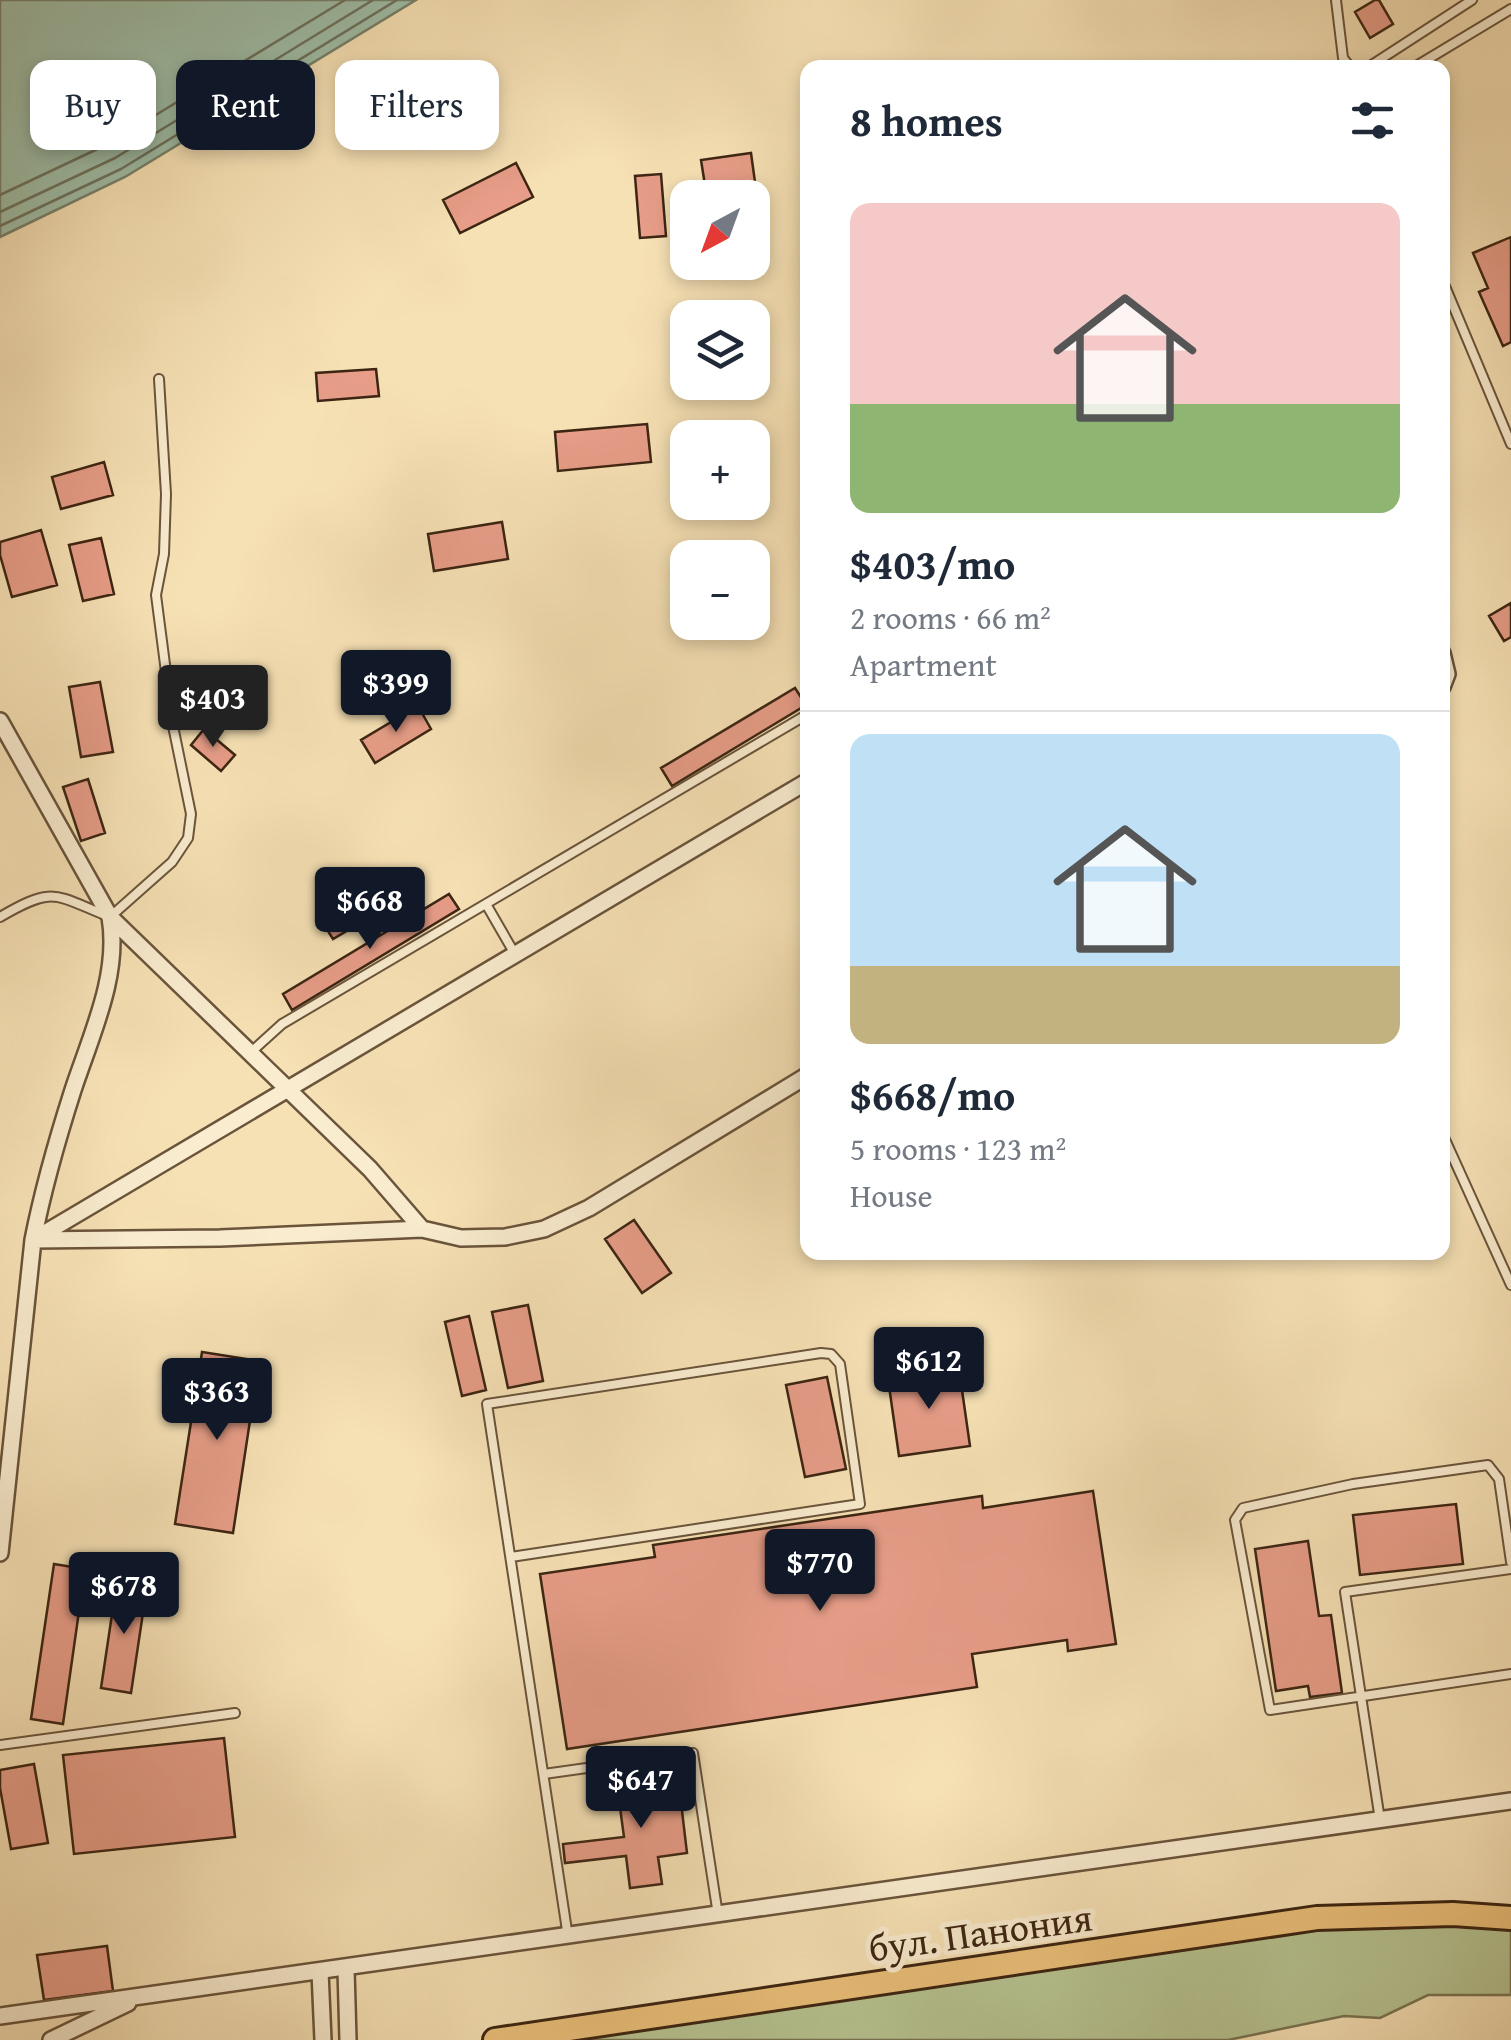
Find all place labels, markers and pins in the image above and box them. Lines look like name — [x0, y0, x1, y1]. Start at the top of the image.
pin: $399 — [337, 650, 455, 735]
pin: $403 — [154, 665, 272, 750]
pin: $668 — [311, 867, 429, 952]
pin: $612 — [870, 1327, 988, 1412]
pin: $363 — [158, 1358, 276, 1443]
pin: $770 — [761, 1529, 879, 1614]
pin: $678 — [65, 1552, 183, 1637]
pin: $647 — [582, 1746, 700, 1831]

